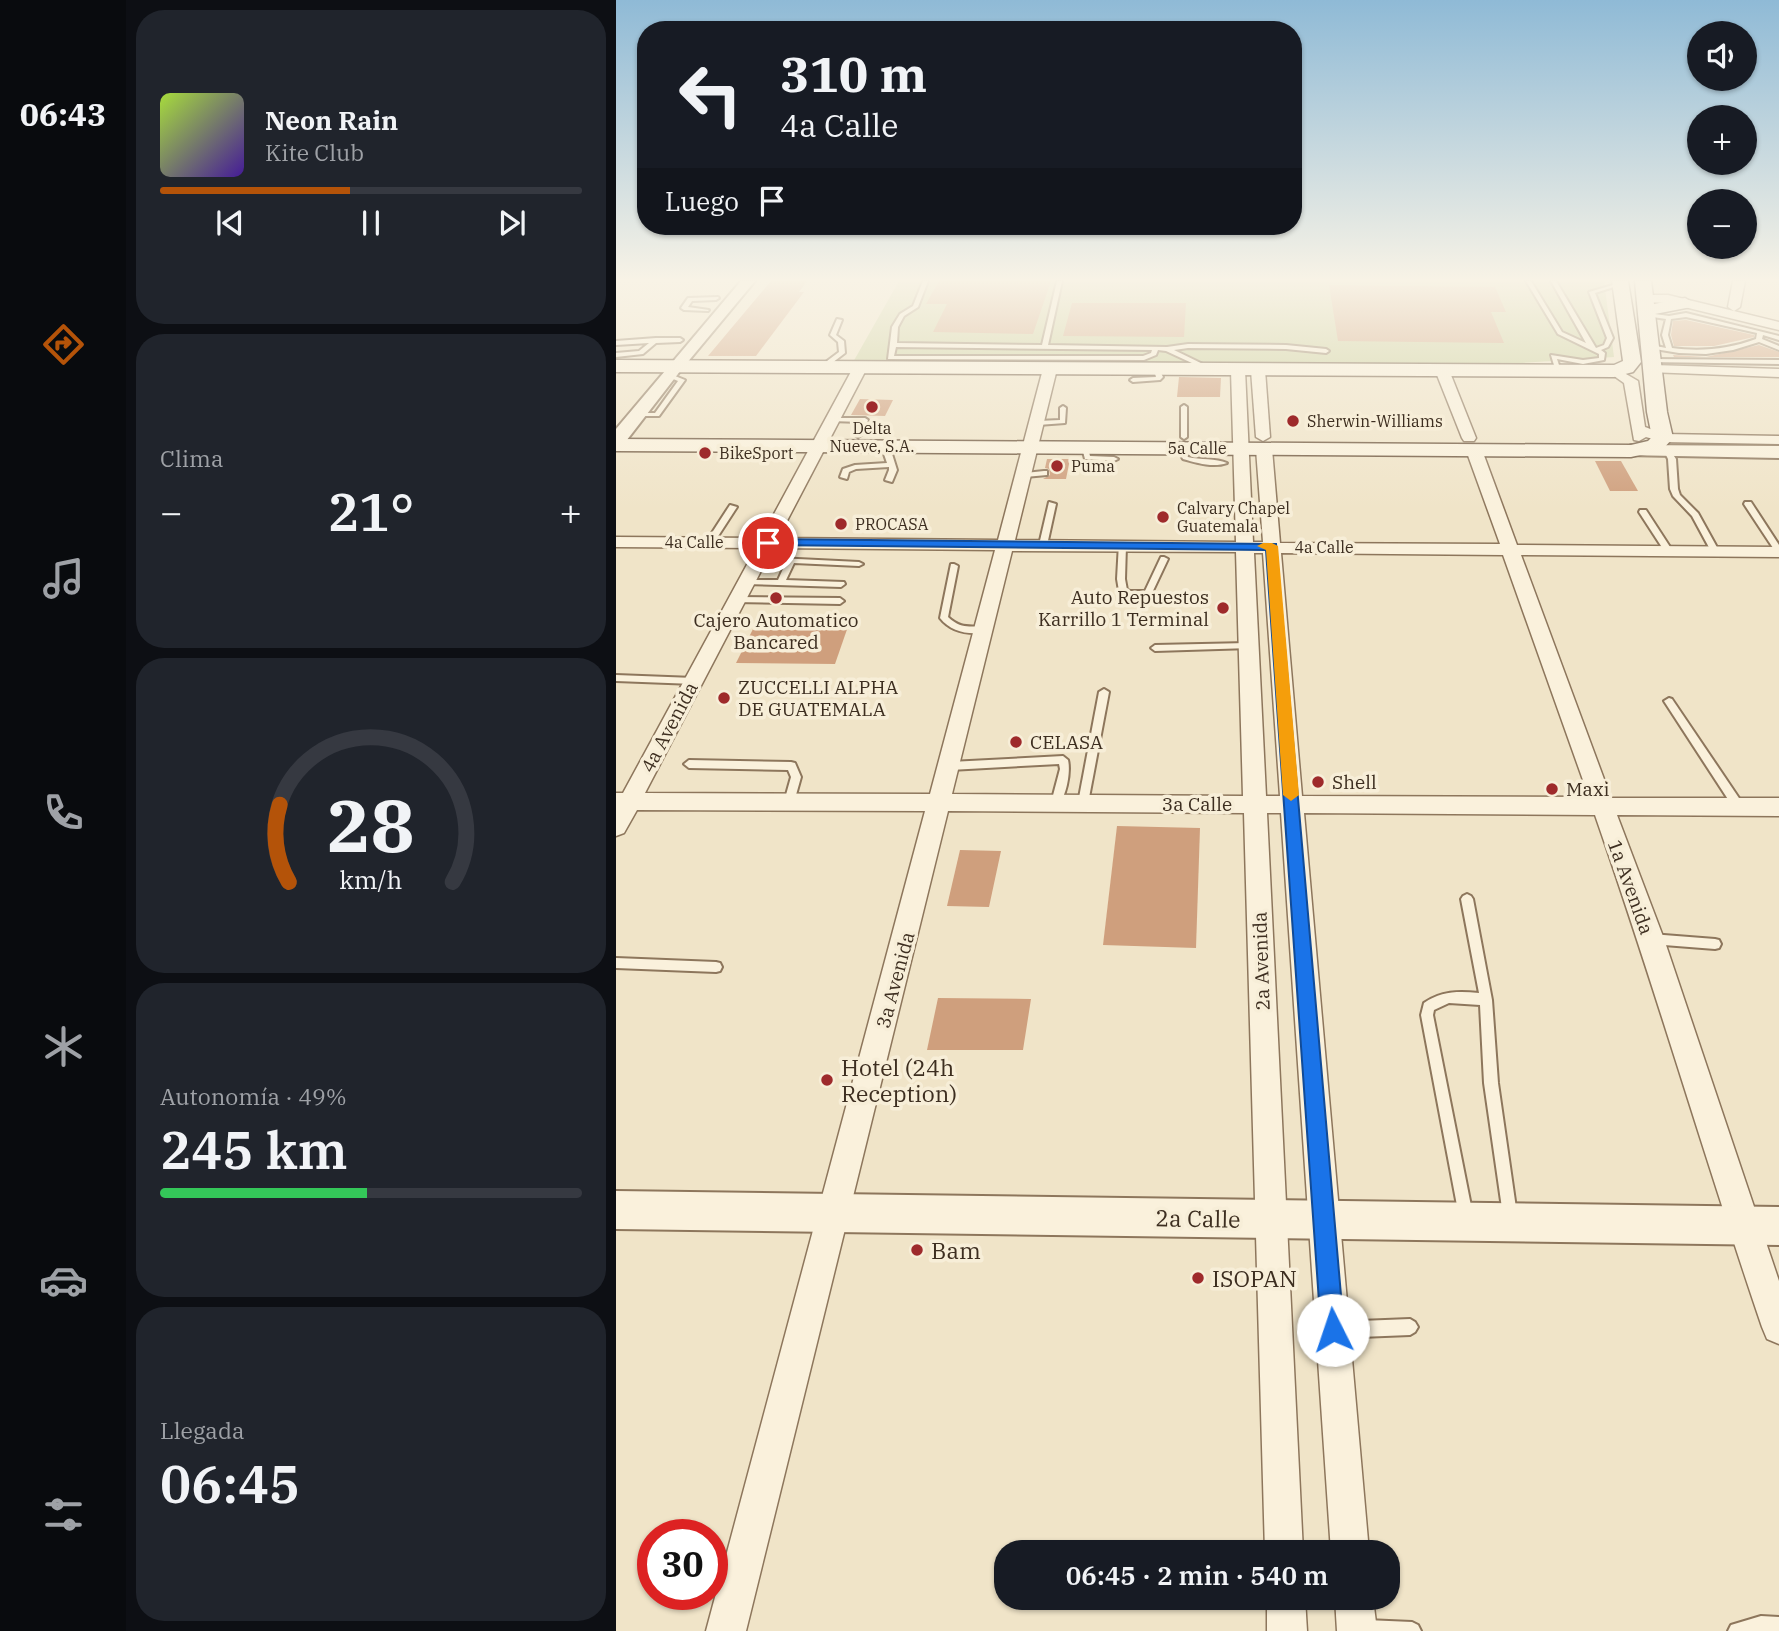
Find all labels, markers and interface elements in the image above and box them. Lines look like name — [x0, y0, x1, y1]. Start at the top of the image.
map controls — [1687, 21, 1757, 259]
button: sound — [1687, 21, 1757, 91]
text: 310 m — [780, 42, 927, 105]
icon: left — [665, 49, 756, 140]
text: 06:43 — [20, 93, 106, 135]
text: Neon Rain — [265, 103, 398, 137]
text: 4a Calle — [780, 104, 898, 146]
button: + — [1687, 105, 1757, 175]
text: Kite Club — [265, 137, 364, 167]
icon: arrive — [753, 182, 791, 220]
text: Luego — [665, 184, 739, 218]
button: − — [1687, 189, 1757, 259]
icon: previous — [211, 204, 249, 242]
icon: pause — [352, 204, 390, 242]
icon: next — [493, 204, 531, 242]
icon: directions — [39, 320, 88, 369]
marker: Delta Nueve, S.A. — [864, 399, 880, 415]
place label: Sherwin-Williams — [1307, 411, 1443, 431]
marker: Sherwin-Williams — [1285, 413, 1301, 429]
place label: Delta Nueve, S.A. — [829, 418, 915, 456]
street label: 5a Calle — [1167, 438, 1227, 458]
text: Clima — [160, 443, 224, 473]
place label: BikeSport — [719, 443, 794, 463]
marker: BikeSport — [697, 445, 713, 461]
place label: Puma — [1071, 456, 1115, 476]
marker: Puma — [1049, 458, 1065, 474]
text: 21° — [328, 478, 414, 545]
text: − — [160, 487, 183, 536]
text: + — [559, 487, 582, 536]
place label: Calvary Chapel Guatemala — [1177, 498, 1290, 536]
marker: Calvary Chapel Guatemala — [1155, 509, 1171, 525]
pin — [738, 513, 798, 573]
place label: PROCASA — [855, 514, 929, 534]
marker: PROCASA — [833, 516, 849, 532]
icon: arrive — [749, 524, 787, 562]
street label: 4a Calle — [664, 532, 724, 552]
street label: 4a Calle — [1294, 537, 1354, 557]
icon: music — [39, 554, 88, 603]
place label: Auto Repuestos Karrillo 1 Terminal — [1038, 585, 1209, 631]
marker: Cajero Automatico Bancared — [768, 590, 784, 606]
marker: Auto Repuestos Karrillo 1 Terminal — [1215, 600, 1231, 616]
place label: Cajero Automatico Bancared — [693, 608, 859, 654]
place label: ZUCCELLI ALPHA DE GUATEMALA — [738, 675, 898, 721]
street label: 4a Avenida — [635, 678, 703, 776]
marker: ZUCCELLI ALPHA DE GUATEMALA — [716, 690, 732, 706]
place label: CELASA — [1030, 730, 1103, 754]
marker: CELASA — [1008, 734, 1024, 750]
place label: Shell — [1332, 770, 1377, 794]
marker: Shell — [1310, 774, 1326, 790]
text: 28 — [327, 777, 415, 872]
place label: Maxi — [1566, 777, 1610, 801]
marker: Maxi — [1544, 781, 1560, 797]
icon: phone — [39, 788, 88, 837]
street label: 3a Calle — [1162, 792, 1232, 816]
street label: 1a Avenida — [1603, 836, 1659, 938]
text: km/h — [339, 862, 403, 895]
street label: 2a Avenida — [1247, 911, 1275, 1011]
street label: 3a Avenida — [871, 929, 919, 1031]
icon: climate — [39, 1022, 88, 1071]
place label: Hotel (24h Reception) — [841, 1052, 957, 1108]
marker: Hotel (24h Reception) — [819, 1072, 835, 1088]
text: Autonomía · 49% — [160, 1081, 347, 1111]
text: 245 km — [160, 1116, 348, 1183]
street label: 2a Calle — [1155, 1202, 1241, 1234]
place label: Bam — [931, 1235, 981, 1265]
marker: Bam — [909, 1242, 925, 1258]
icon: car — [39, 1256, 88, 1305]
place label: ISOPAN — [1212, 1263, 1297, 1293]
marker: ISOPAN — [1190, 1270, 1206, 1286]
position arrow — [1296, 1293, 1370, 1367]
text: Llegada — [160, 1415, 244, 1445]
text: 06:45 — [160, 1450, 300, 1517]
icon: filters — [39, 1490, 88, 1539]
speed limit sign: 30 — [637, 1519, 728, 1610]
text: 06:45 · 2 min · 540 m — [1066, 1558, 1328, 1592]

